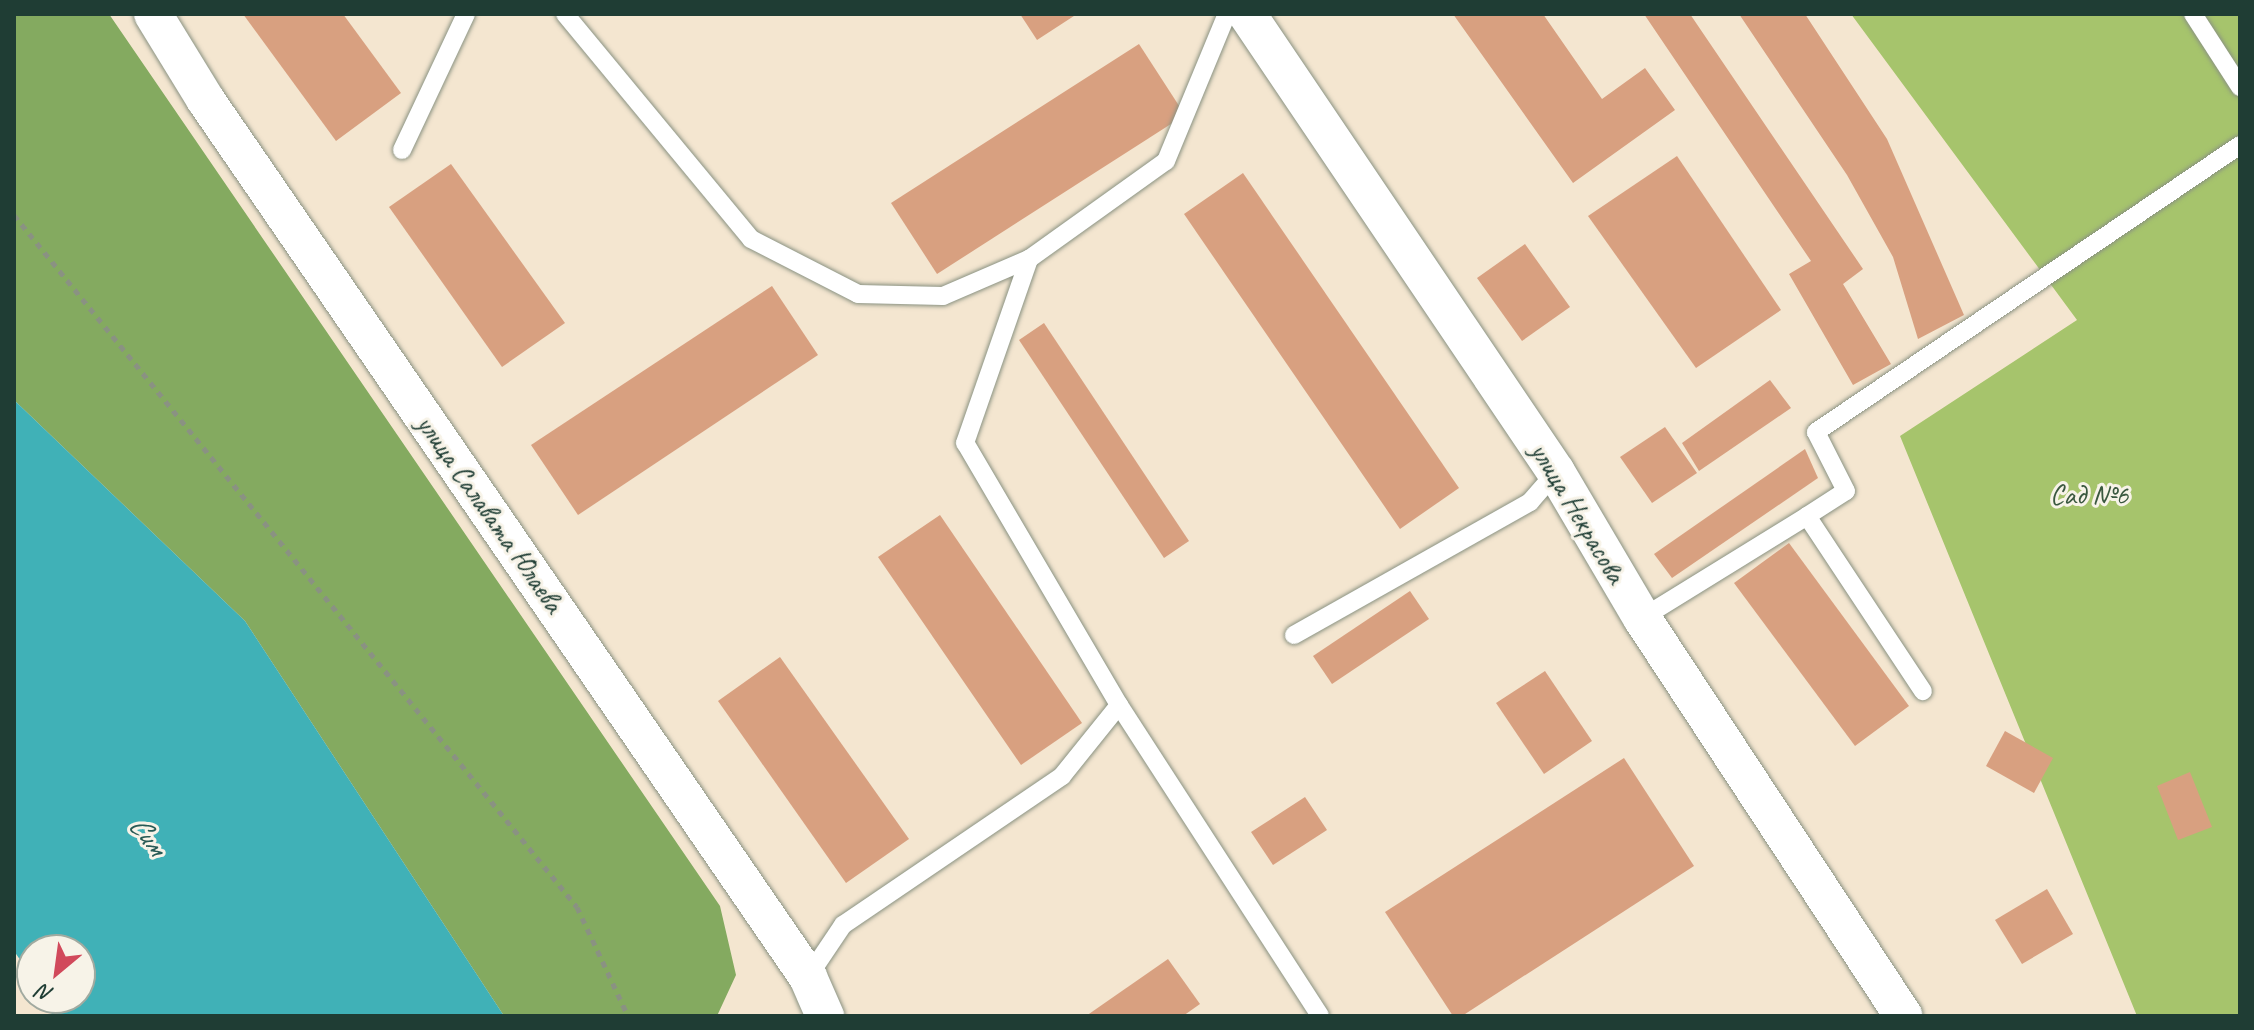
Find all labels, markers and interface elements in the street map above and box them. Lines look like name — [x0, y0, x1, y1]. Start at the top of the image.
street label: улица Салавата Юлаева — [409, 409, 571, 619]
street label: улица Некрасова — [1523, 436, 1633, 590]
park label: Сад №6 — [2050, 478, 2128, 512]
water label: Сим — [121, 808, 175, 862]
north arrow — [16, 934, 96, 1014]
text: N — [33, 978, 58, 1009]

